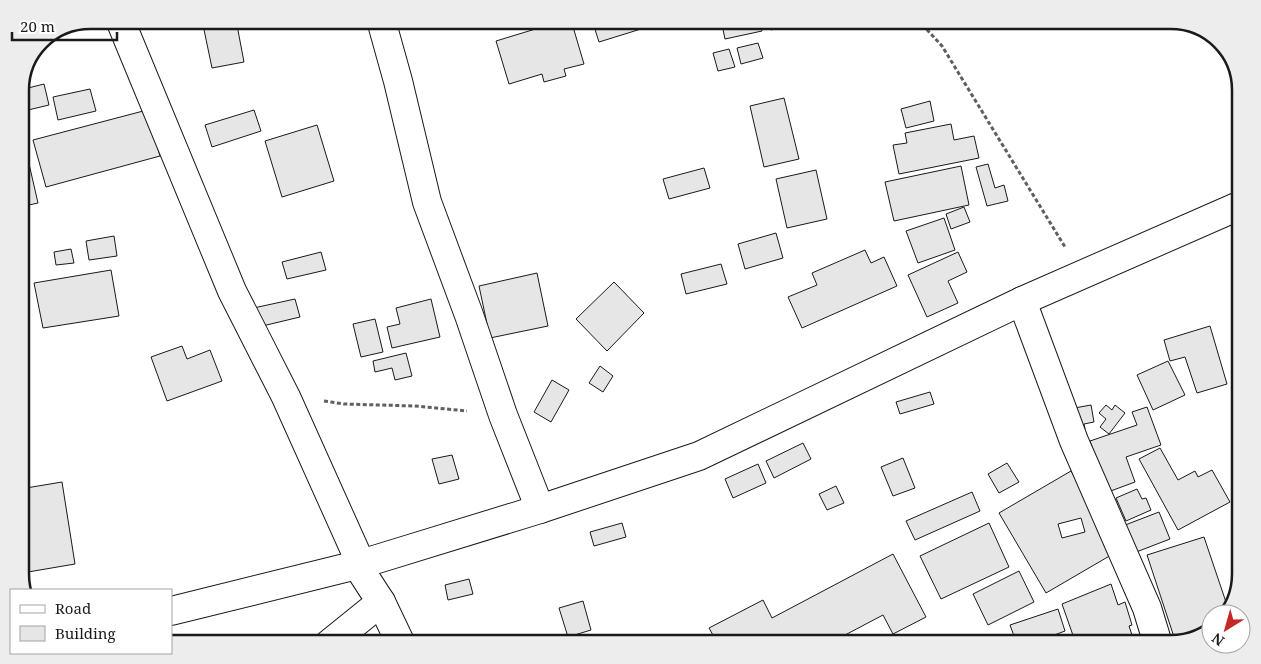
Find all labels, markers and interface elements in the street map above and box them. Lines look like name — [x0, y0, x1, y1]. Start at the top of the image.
scale bar — [12, 10, 118, 42]
text: 20 m — [20, 16, 55, 36]
legend — [10, 589, 172, 654]
text: Road — [55, 598, 91, 618]
north arrow — [1201, 604, 1251, 654]
text: Building — [55, 623, 116, 643]
text: N — [1208, 629, 1228, 651]

